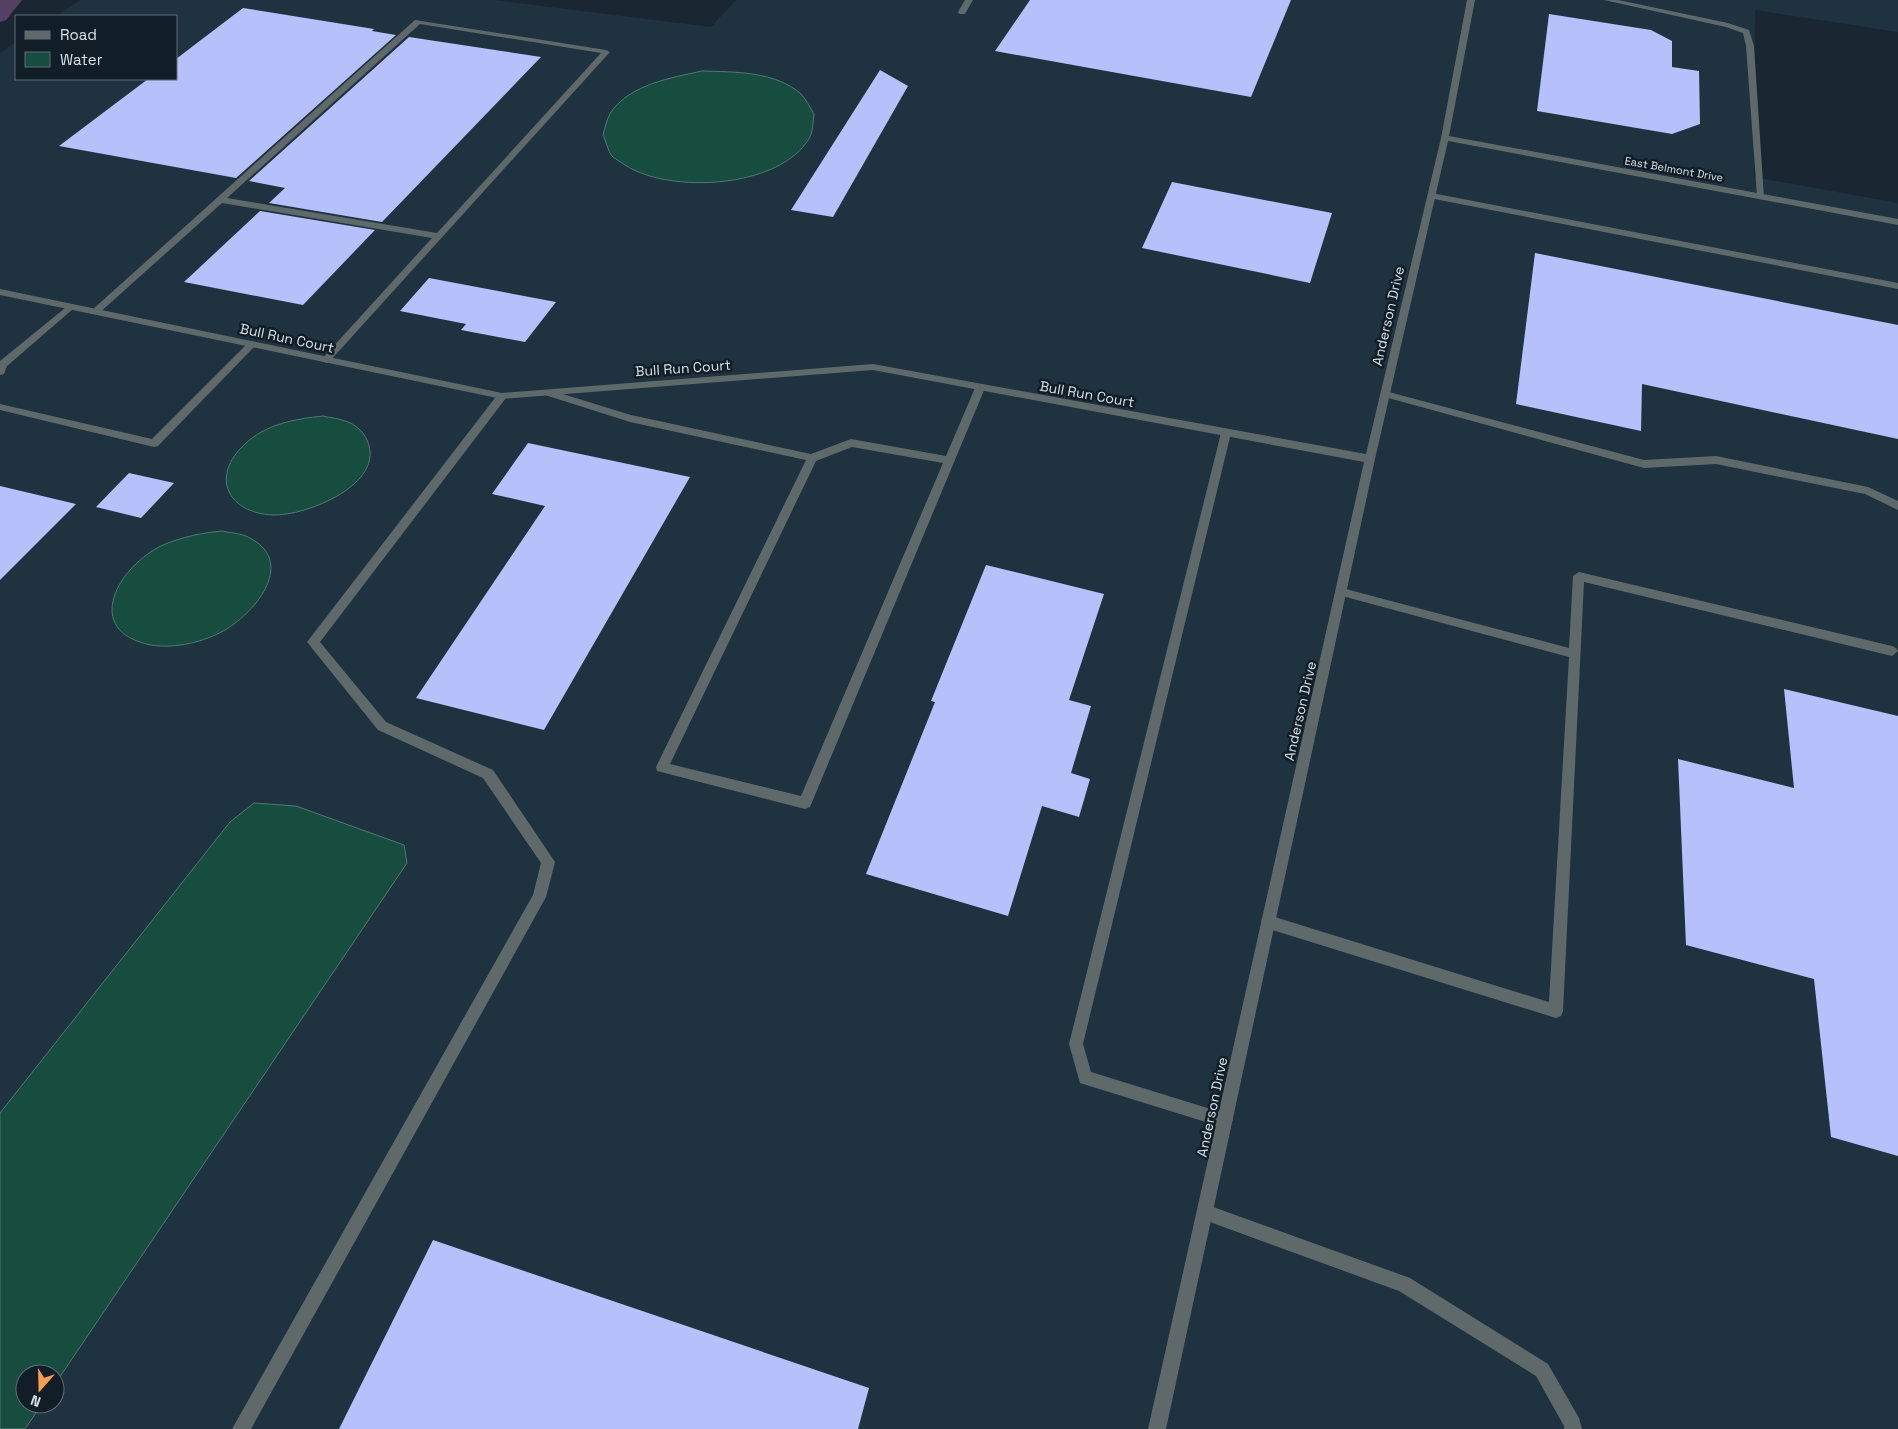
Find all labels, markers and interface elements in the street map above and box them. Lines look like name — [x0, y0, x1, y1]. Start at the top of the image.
legend — [15, 15, 178, 80]
text: Road — [60, 25, 97, 44]
text: Water — [60, 50, 103, 69]
street label: East Belmont Drive — [1624, 153, 1724, 185]
street label: Anderson Drive — [1368, 264, 1408, 368]
street label: Bull Run Court — [238, 319, 336, 357]
street label: Bull Run Court — [635, 356, 731, 380]
street label: Bull Run Court — [1038, 377, 1136, 411]
street label: Anderson Drive — [1280, 659, 1320, 763]
street label: Anderson Drive — [1193, 1055, 1231, 1159]
north arrow — [15, 1364, 65, 1414]
text: N — [28, 1391, 43, 1411]

